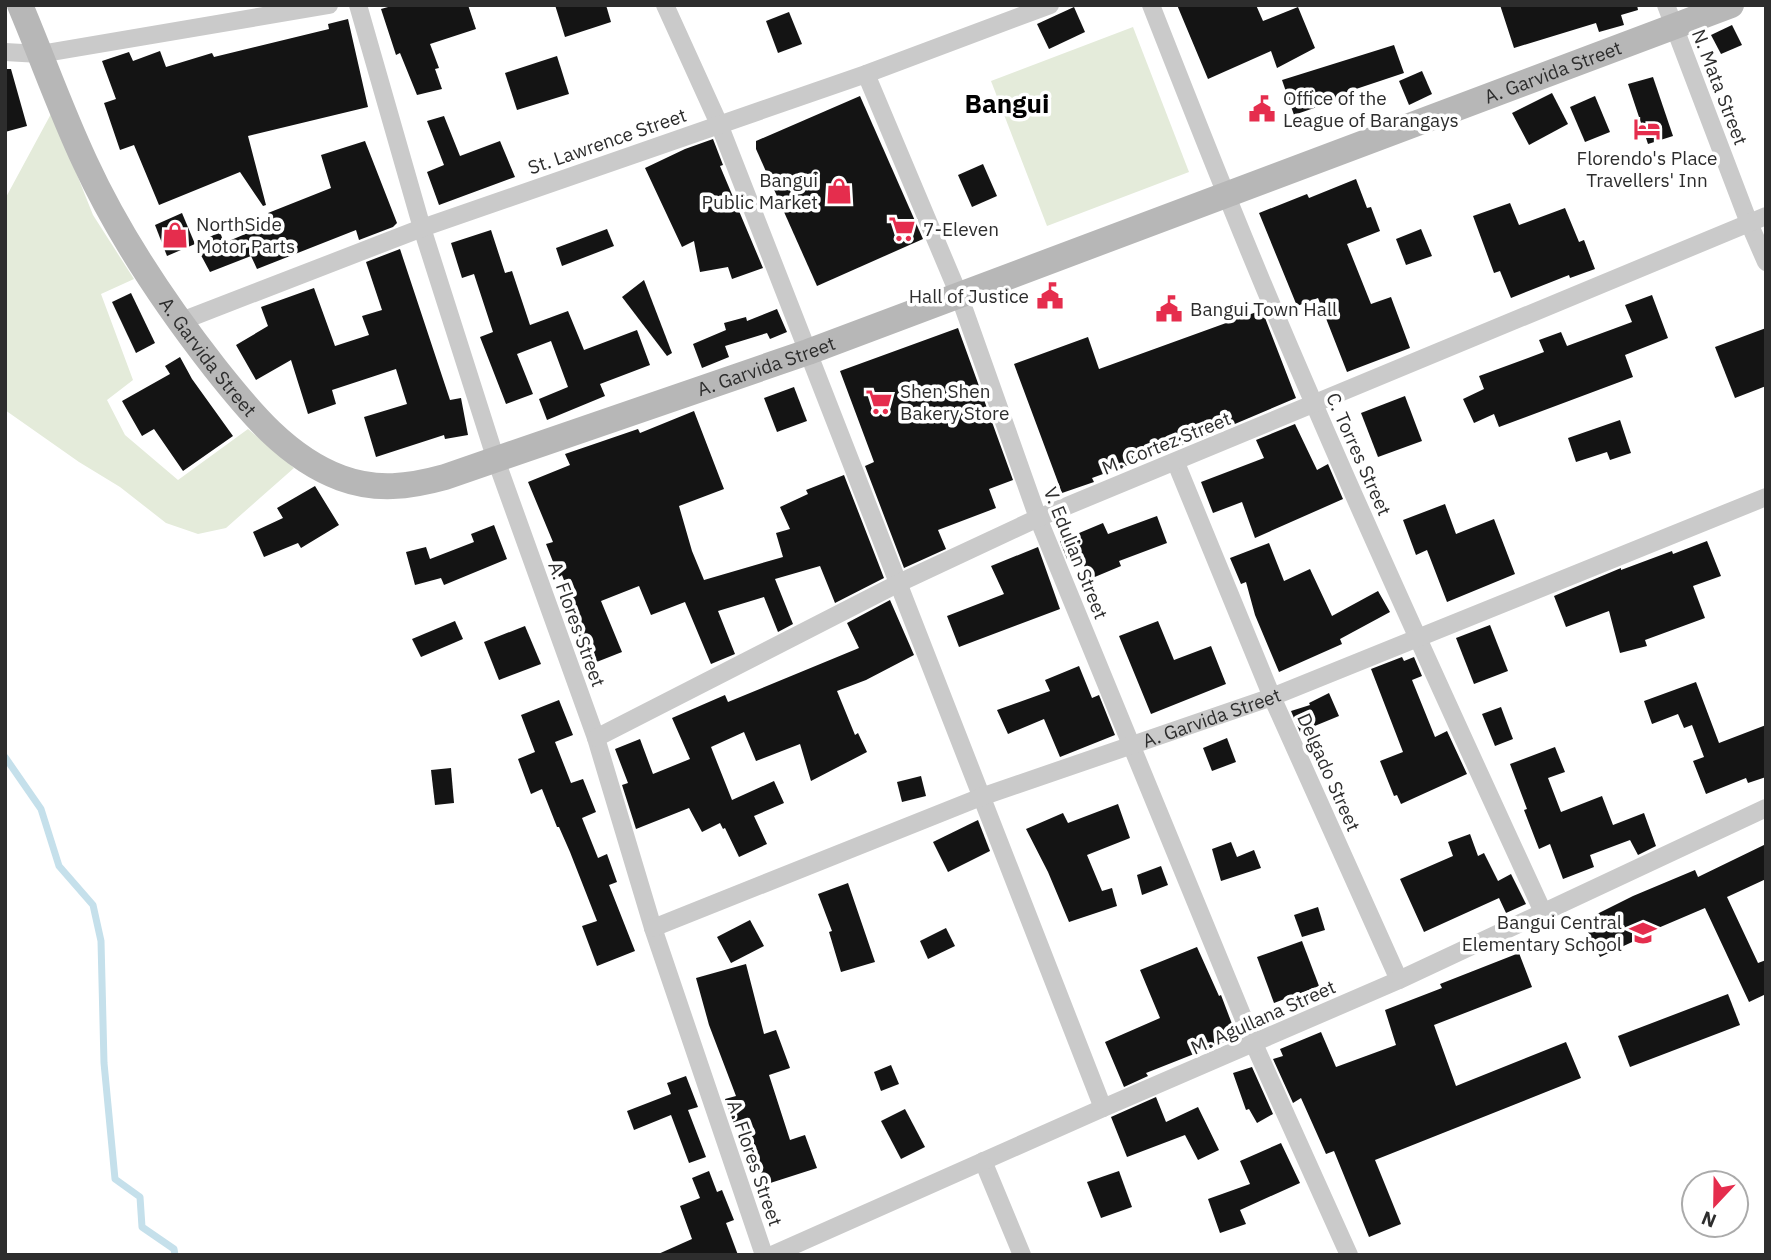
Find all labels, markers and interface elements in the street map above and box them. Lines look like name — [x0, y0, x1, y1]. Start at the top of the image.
street label: N. Mata Street — [1687, 26, 1753, 148]
street label: A. Garvida Street — [1481, 35, 1625, 109]
district label: Bangui — [965, 86, 1049, 120]
place label: Office of the League of Barangays — [1283, 86, 1459, 132]
public building icon: Office of the League of Barangays — [1247, 94, 1277, 124]
street label: St. Lawrence Street — [525, 103, 689, 179]
hotel icon: Florendo's Place Travellers' Inn — [1632, 114, 1662, 144]
place label: Florendo's Place Travellers' Inn — [1577, 146, 1717, 192]
place label: Bangui Public Market — [701, 168, 818, 214]
shop icon: Bangui Public Market — [824, 176, 854, 206]
place label: NorthSide Motor Parts — [196, 212, 295, 258]
supermarket icon: 7-Eleven — [887, 214, 917, 244]
place label: 7-Eleven — [923, 217, 999, 241]
shop icon: NorthSide Motor Parts — [160, 220, 190, 250]
public building icon: Hall of Justice — [1035, 281, 1065, 311]
place label: Hall of Justice — [909, 284, 1029, 308]
street label: A. Garvida Street — [154, 292, 262, 422]
public building icon: Bangui Town Hall — [1154, 294, 1184, 324]
place label: Bangui Town Hall — [1190, 297, 1337, 321]
street label: A. Garvida Street — [694, 331, 838, 401]
place label: Shen Shen Bakery Store — [900, 379, 1009, 425]
supermarket icon: Shen Shen Bakery Store — [864, 387, 894, 417]
street label: C. Torres Street — [1321, 389, 1397, 519]
street label: M. Cortez Street — [1098, 406, 1234, 480]
street label: V. Edulian Street — [1039, 483, 1113, 623]
street label: A. Flores Street — [543, 558, 611, 690]
street label: A. Garvida Street — [1139, 683, 1284, 753]
street label: Delgado Street — [1292, 709, 1366, 835]
place label: Bangui Central Elementary School — [1462, 910, 1622, 956]
school or university icon: Bangui Central Elementary School — [1628, 918, 1658, 948]
street label: M. Agullana Street — [1187, 974, 1339, 1060]
street label: A. Flores Street — [722, 1097, 788, 1229]
north arrow — [1680, 1169, 1750, 1239]
text: N — [1698, 1206, 1720, 1233]

